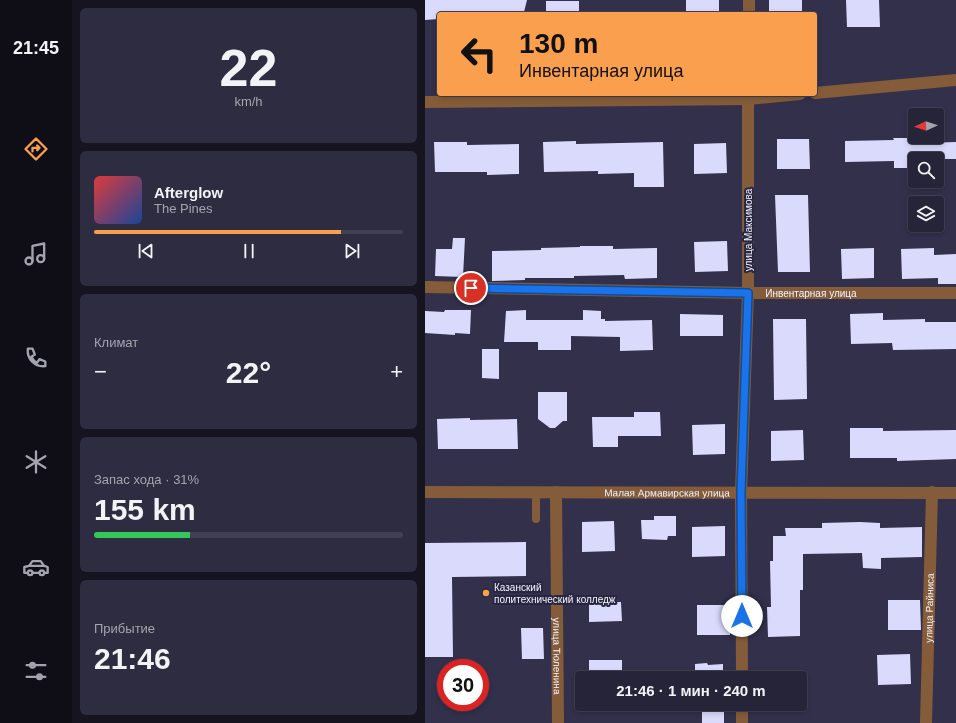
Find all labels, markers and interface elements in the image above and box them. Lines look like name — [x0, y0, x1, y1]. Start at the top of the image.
icon: left — [453, 28, 505, 80]
text: 130 m — [519, 28, 598, 59]
text: 21:45 — [13, 38, 59, 58]
text: 22 — [220, 39, 277, 97]
text: Инвентарная улица — [519, 61, 683, 81]
text: km/h — [234, 94, 263, 109]
north arrow — [908, 108, 944, 144]
map controls — [908, 108, 944, 232]
icon: directions — [22, 135, 50, 163]
button: search — [908, 152, 944, 188]
text: Afterglow — [154, 184, 223, 201]
street label: улица Максимова — [743, 188, 754, 271]
button: layers — [908, 196, 944, 232]
text: The Pines — [154, 201, 213, 216]
icon: music — [22, 240, 50, 268]
icon: previous — [135, 240, 157, 262]
icon: pause — [238, 240, 260, 262]
icon: next — [341, 240, 363, 262]
pin — [454, 271, 488, 305]
icon: arrive — [460, 277, 482, 299]
street label: Инвентарная улица — [765, 288, 857, 299]
text: Климат — [94, 335, 138, 350]
icon: phone — [22, 344, 50, 372]
text: 22° — [226, 356, 271, 389]
text: − — [94, 359, 107, 384]
text: + — [390, 359, 403, 384]
icon: climate — [22, 448, 50, 476]
text: Запас хода · 31% — [94, 472, 199, 487]
street label: Малая Армавирская улица — [604, 487, 730, 499]
text: 155 km — [94, 493, 196, 526]
icon: car — [22, 553, 50, 581]
street label: улица Райниса — [923, 573, 936, 643]
place label: Казанский политехнический колледж — [494, 582, 616, 605]
marker: Казанский политехнический колледж — [481, 588, 491, 598]
position arrow — [721, 595, 763, 637]
street label: улица Тюленина — [551, 618, 563, 695]
text: Прибытие — [94, 621, 155, 636]
text: 21:46 — [94, 642, 171, 675]
icon: filters — [22, 657, 50, 685]
speed limit sign: 30 — [437, 659, 489, 711]
text: 21:46 · 1 мин · 240 m — [616, 682, 766, 699]

